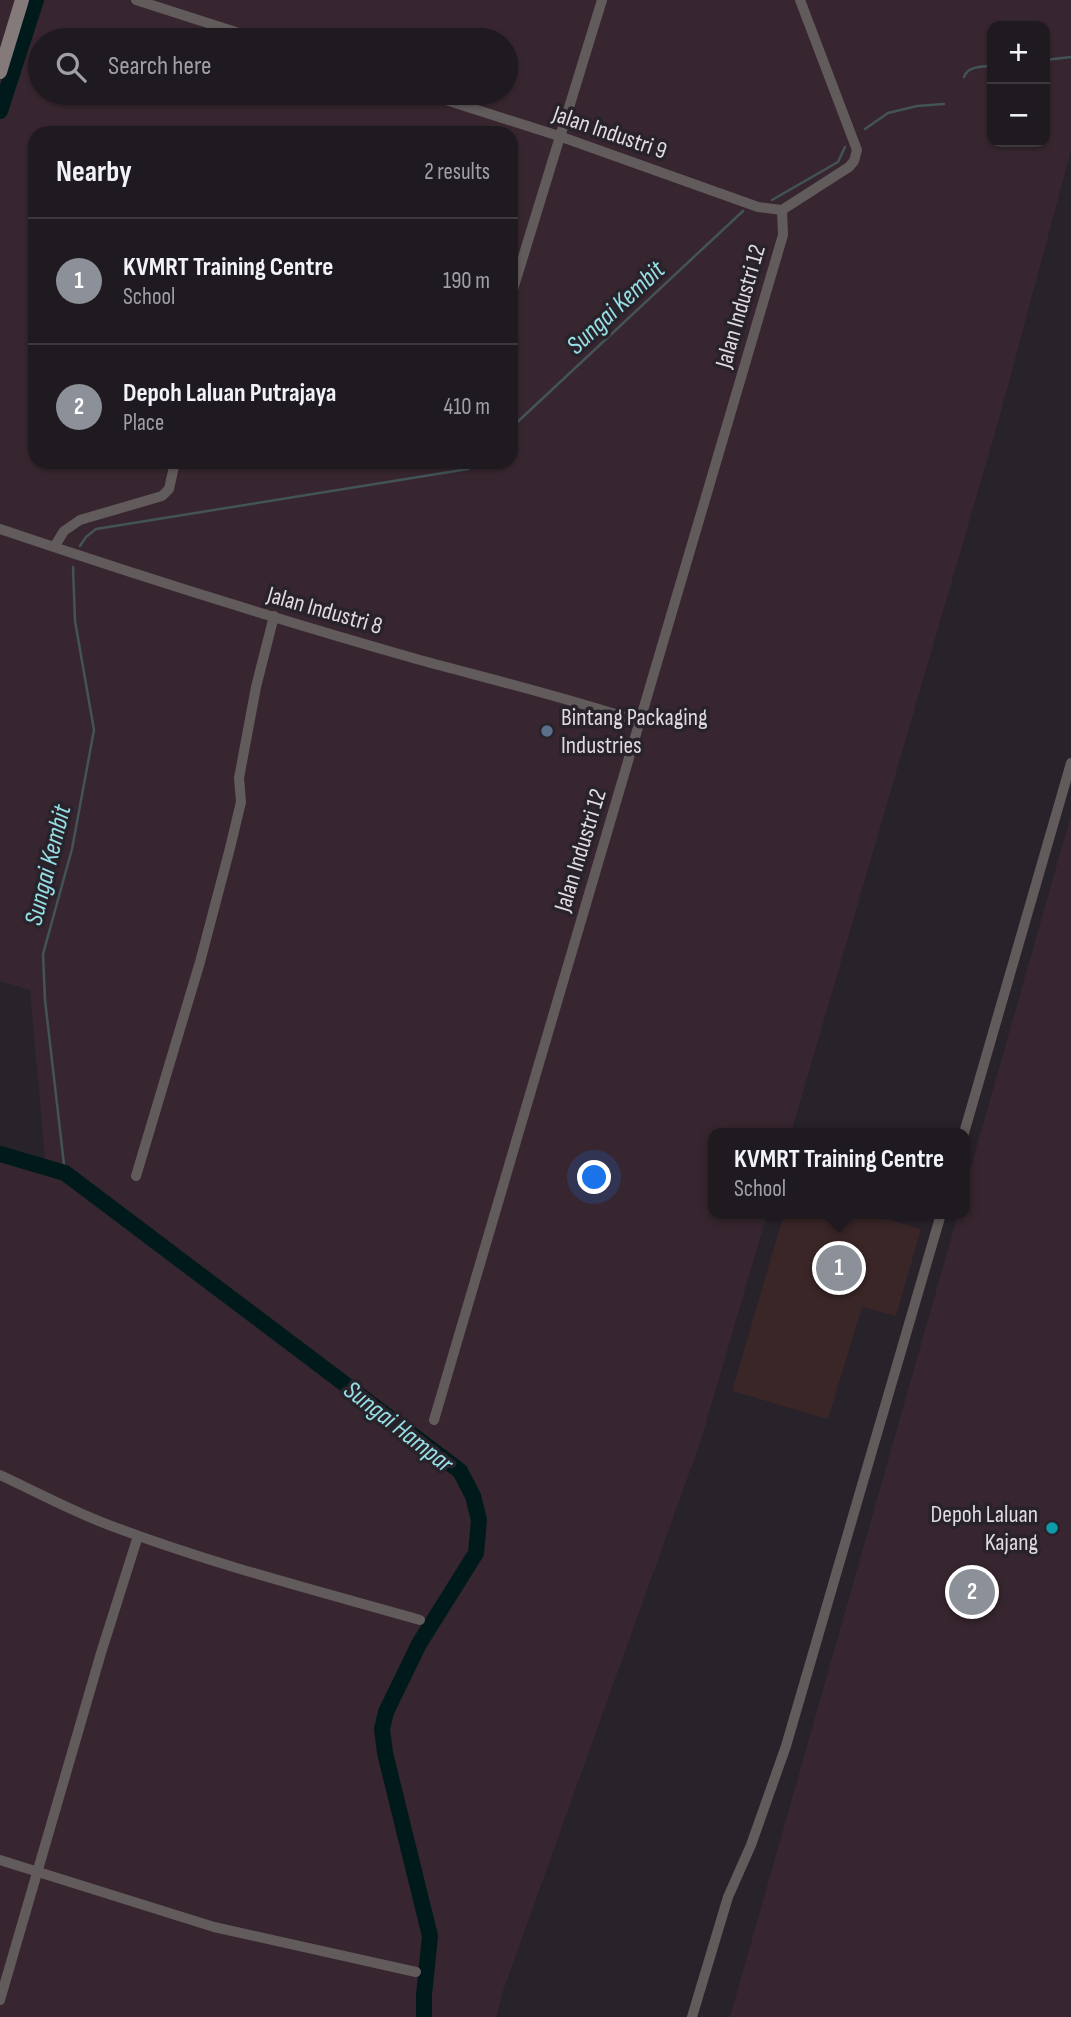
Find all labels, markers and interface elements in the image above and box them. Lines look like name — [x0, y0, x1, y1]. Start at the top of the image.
map controls — [987, 21, 1050, 147]
button: + — [987, 21, 1050, 84]
search box — [28, 28, 518, 105]
icon: search — [52, 48, 90, 86]
text: Search here — [108, 51, 211, 82]
button: − — [987, 84, 1050, 147]
street label: Jalan Industri 9 — [548, 99, 671, 166]
text: Nearby — [56, 154, 132, 190]
text: 2 results — [424, 158, 490, 186]
street label: Jalan Industri 12 — [709, 241, 772, 372]
text: KVMRT Training Centre — [123, 252, 333, 283]
water label: Sungai Kembit — [560, 254, 672, 361]
text: 1 — [74, 267, 84, 295]
text: 190 m — [443, 267, 490, 295]
text: School — [123, 283, 175, 311]
text: Depoh Laluan Putrajaya — [123, 378, 337, 409]
text: 2 — [74, 393, 84, 421]
text: 410 m — [444, 393, 490, 421]
text: Place — [123, 409, 164, 437]
street label: Jalan Industri 8 — [263, 580, 386, 641]
place label: Bintang Packaging Industries — [561, 703, 708, 760]
marker: Bintang Packaging Industries — [539, 723, 555, 739]
street label: Jalan Industri 12 — [548, 785, 613, 916]
water label: Sungai Kembit — [19, 801, 79, 929]
popup — [708, 1128, 970, 1219]
text: KVMRT Training Centre — [734, 1144, 944, 1175]
your location — [577, 1160, 611, 1194]
text: School — [734, 1175, 786, 1203]
pin: 1 — [816, 1242, 862, 1294]
water label: Sungai Hampar — [337, 1375, 460, 1481]
place label: Depoh Laluan Kajang — [930, 1500, 1038, 1557]
marker: Depoh Laluan Kajang — [1044, 1520, 1060, 1536]
pin: 2 — [949, 1566, 995, 1618]

